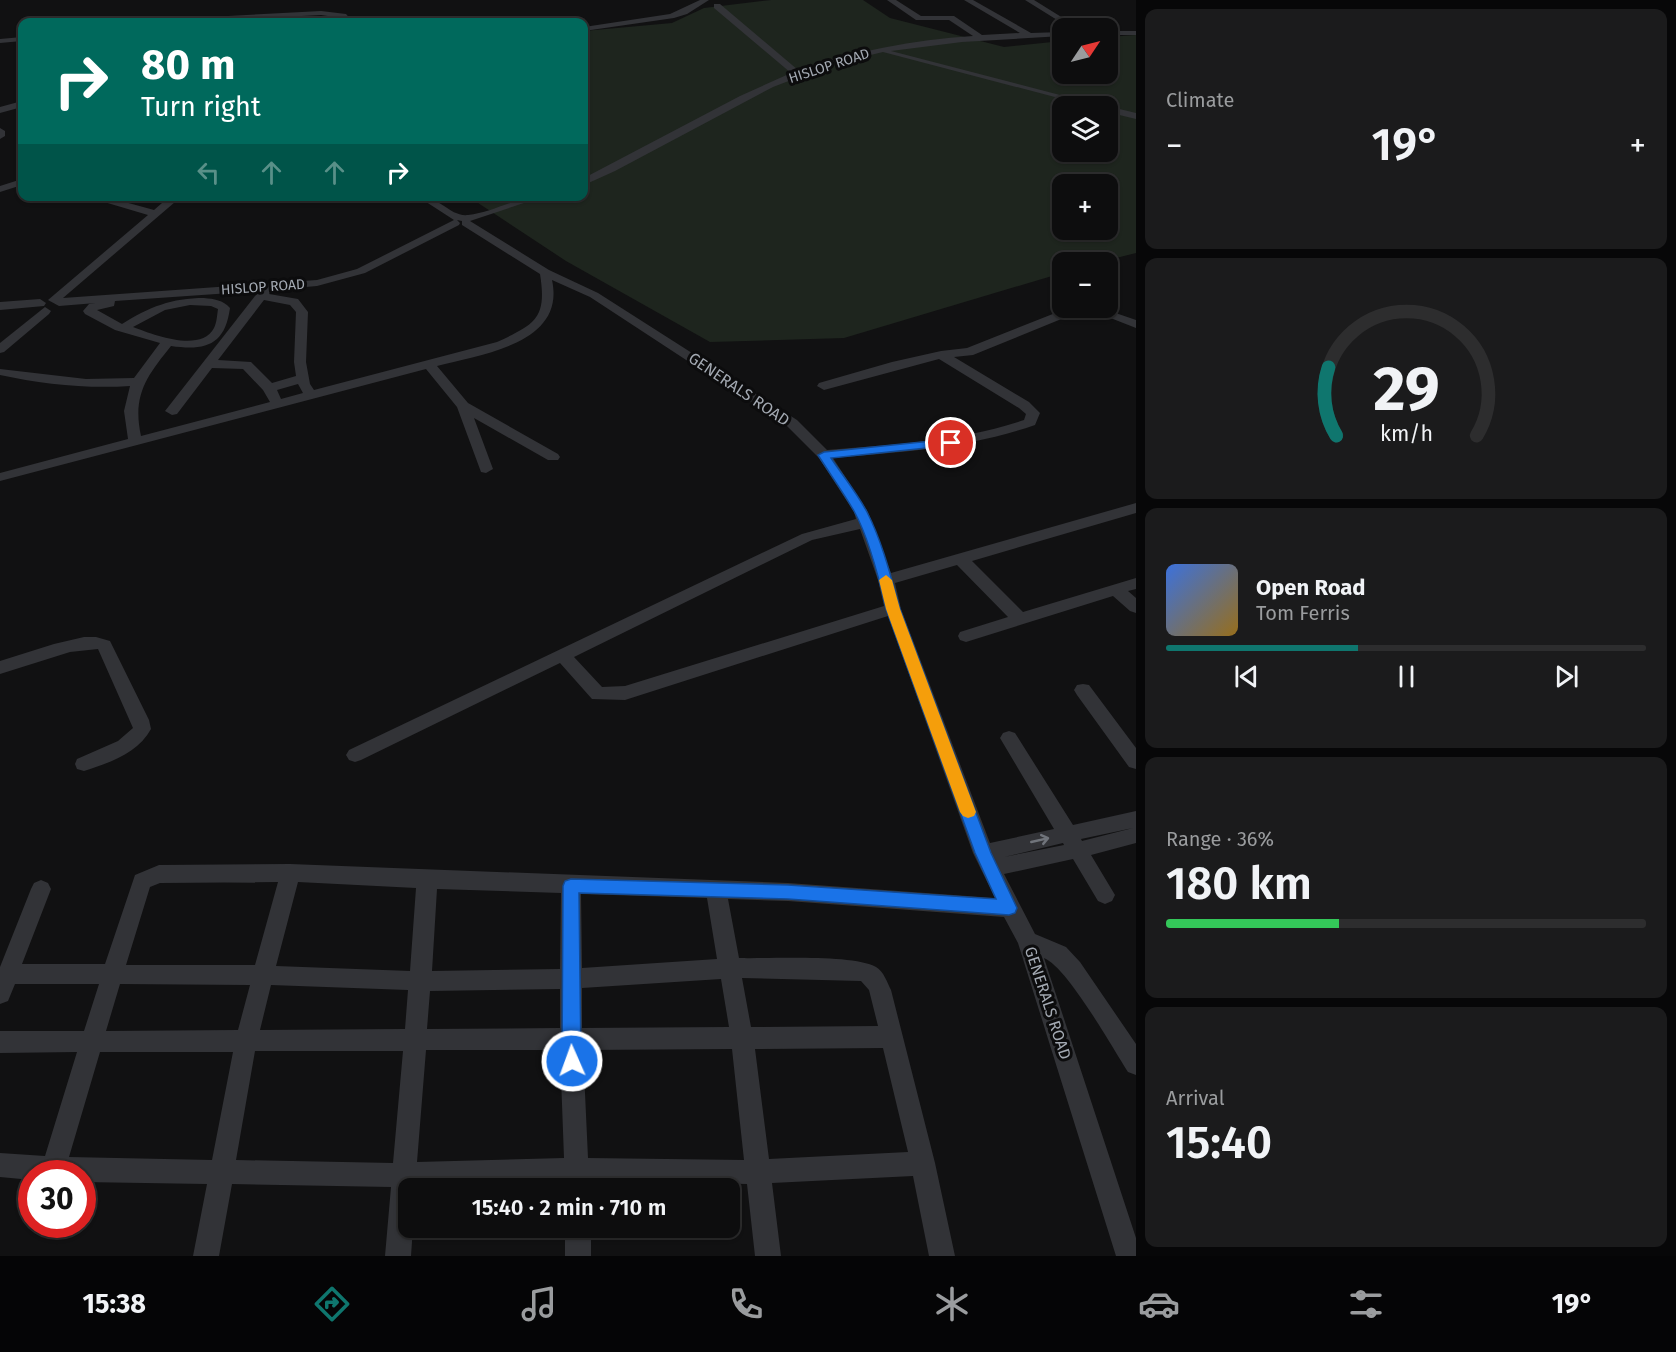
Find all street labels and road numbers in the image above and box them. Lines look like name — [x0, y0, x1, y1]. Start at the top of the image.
street label: HISLOP ROAD — [786, 45, 872, 87]
street label: HISLOP ROAD — [220, 276, 306, 298]
street label: GENERALS ROAD — [685, 348, 793, 430]
street label: GENERALS ROAD — [1021, 944, 1075, 1062]

